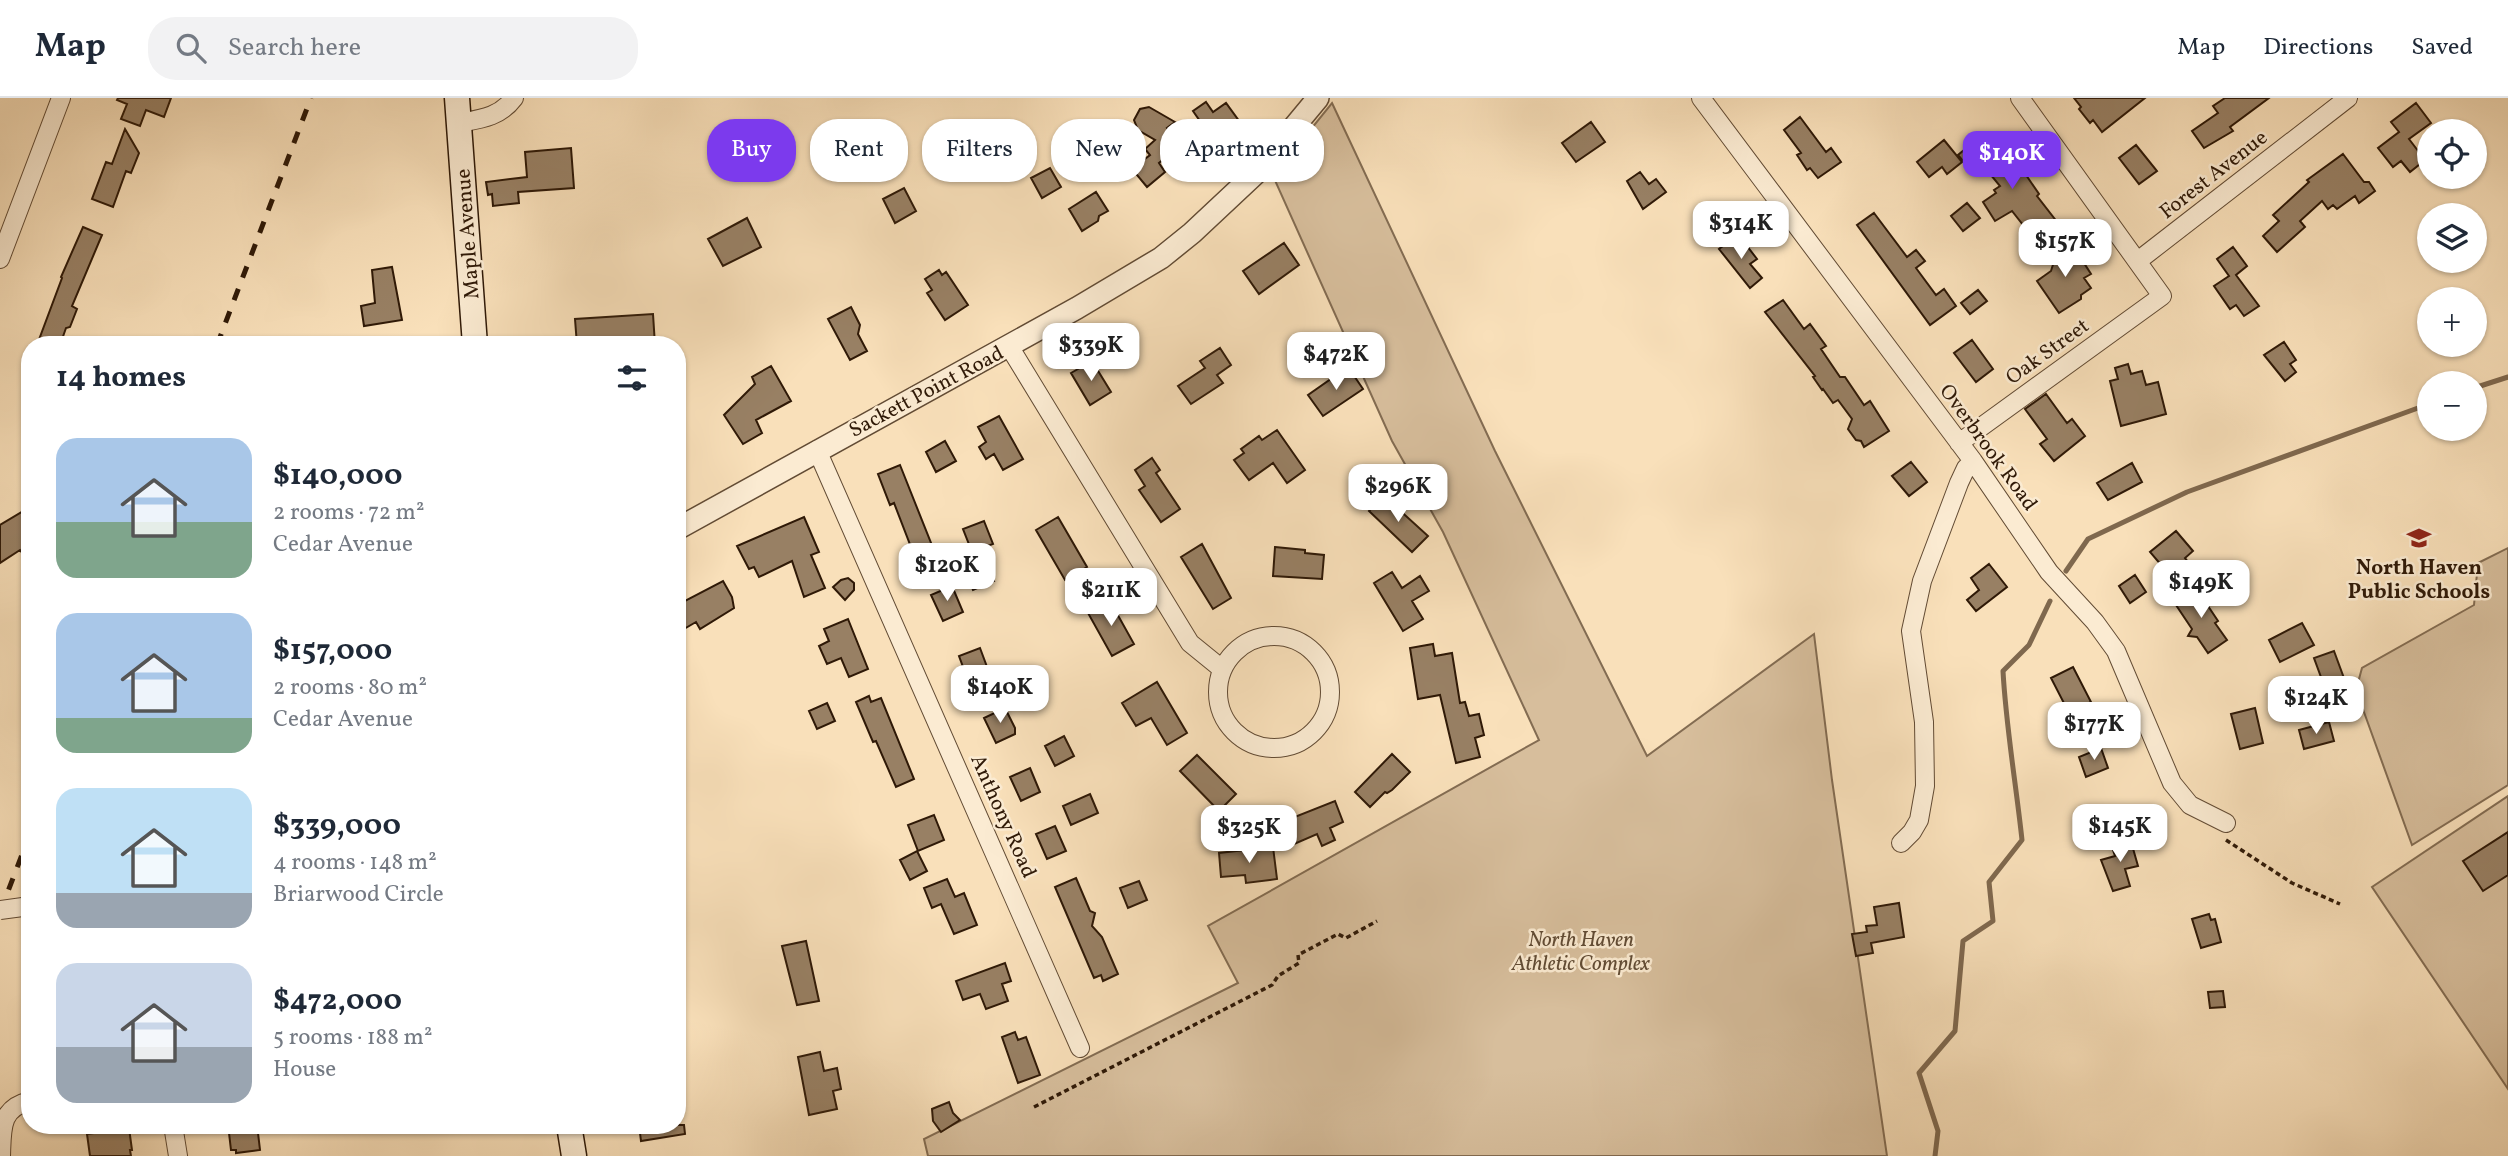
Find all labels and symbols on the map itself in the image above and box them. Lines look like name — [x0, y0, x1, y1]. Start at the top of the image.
street label: Forest Avenue — [2154, 124, 2274, 227]
pin: $140K — [1963, 132, 2061, 191]
street label: Maple Avenue — [449, 168, 488, 300]
pin: $314K — [1692, 202, 1790, 261]
pin: $157K — [2016, 220, 2114, 279]
street label: Oak Street — [2000, 312, 2095, 392]
pin: $339K — [1042, 324, 1140, 383]
pin: $472K — [1287, 332, 1385, 392]
street label: Sackett Point Road — [844, 339, 1009, 445]
street label: Overbrook Road — [1932, 378, 2044, 517]
pin: $296K — [1349, 464, 1447, 524]
school or university icon: North Haven Public Schools — [2405, 524, 2433, 552]
pin: $120K — [898, 544, 996, 603]
place label: North Haven Public Schools — [2348, 554, 2490, 607]
pin: $149K — [2152, 560, 2250, 620]
pin: $211K — [1062, 568, 1160, 628]
pin: $140K — [951, 666, 1049, 725]
pin: $124K — [2267, 676, 2365, 736]
pin: $177K — [2045, 702, 2143, 762]
street label: Anthony Road — [962, 750, 1043, 883]
pin: $145K — [2071, 804, 2169, 864]
pin: $325K — [1200, 806, 1298, 865]
park label: North Haven Athletic Complex — [1511, 926, 1651, 979]

